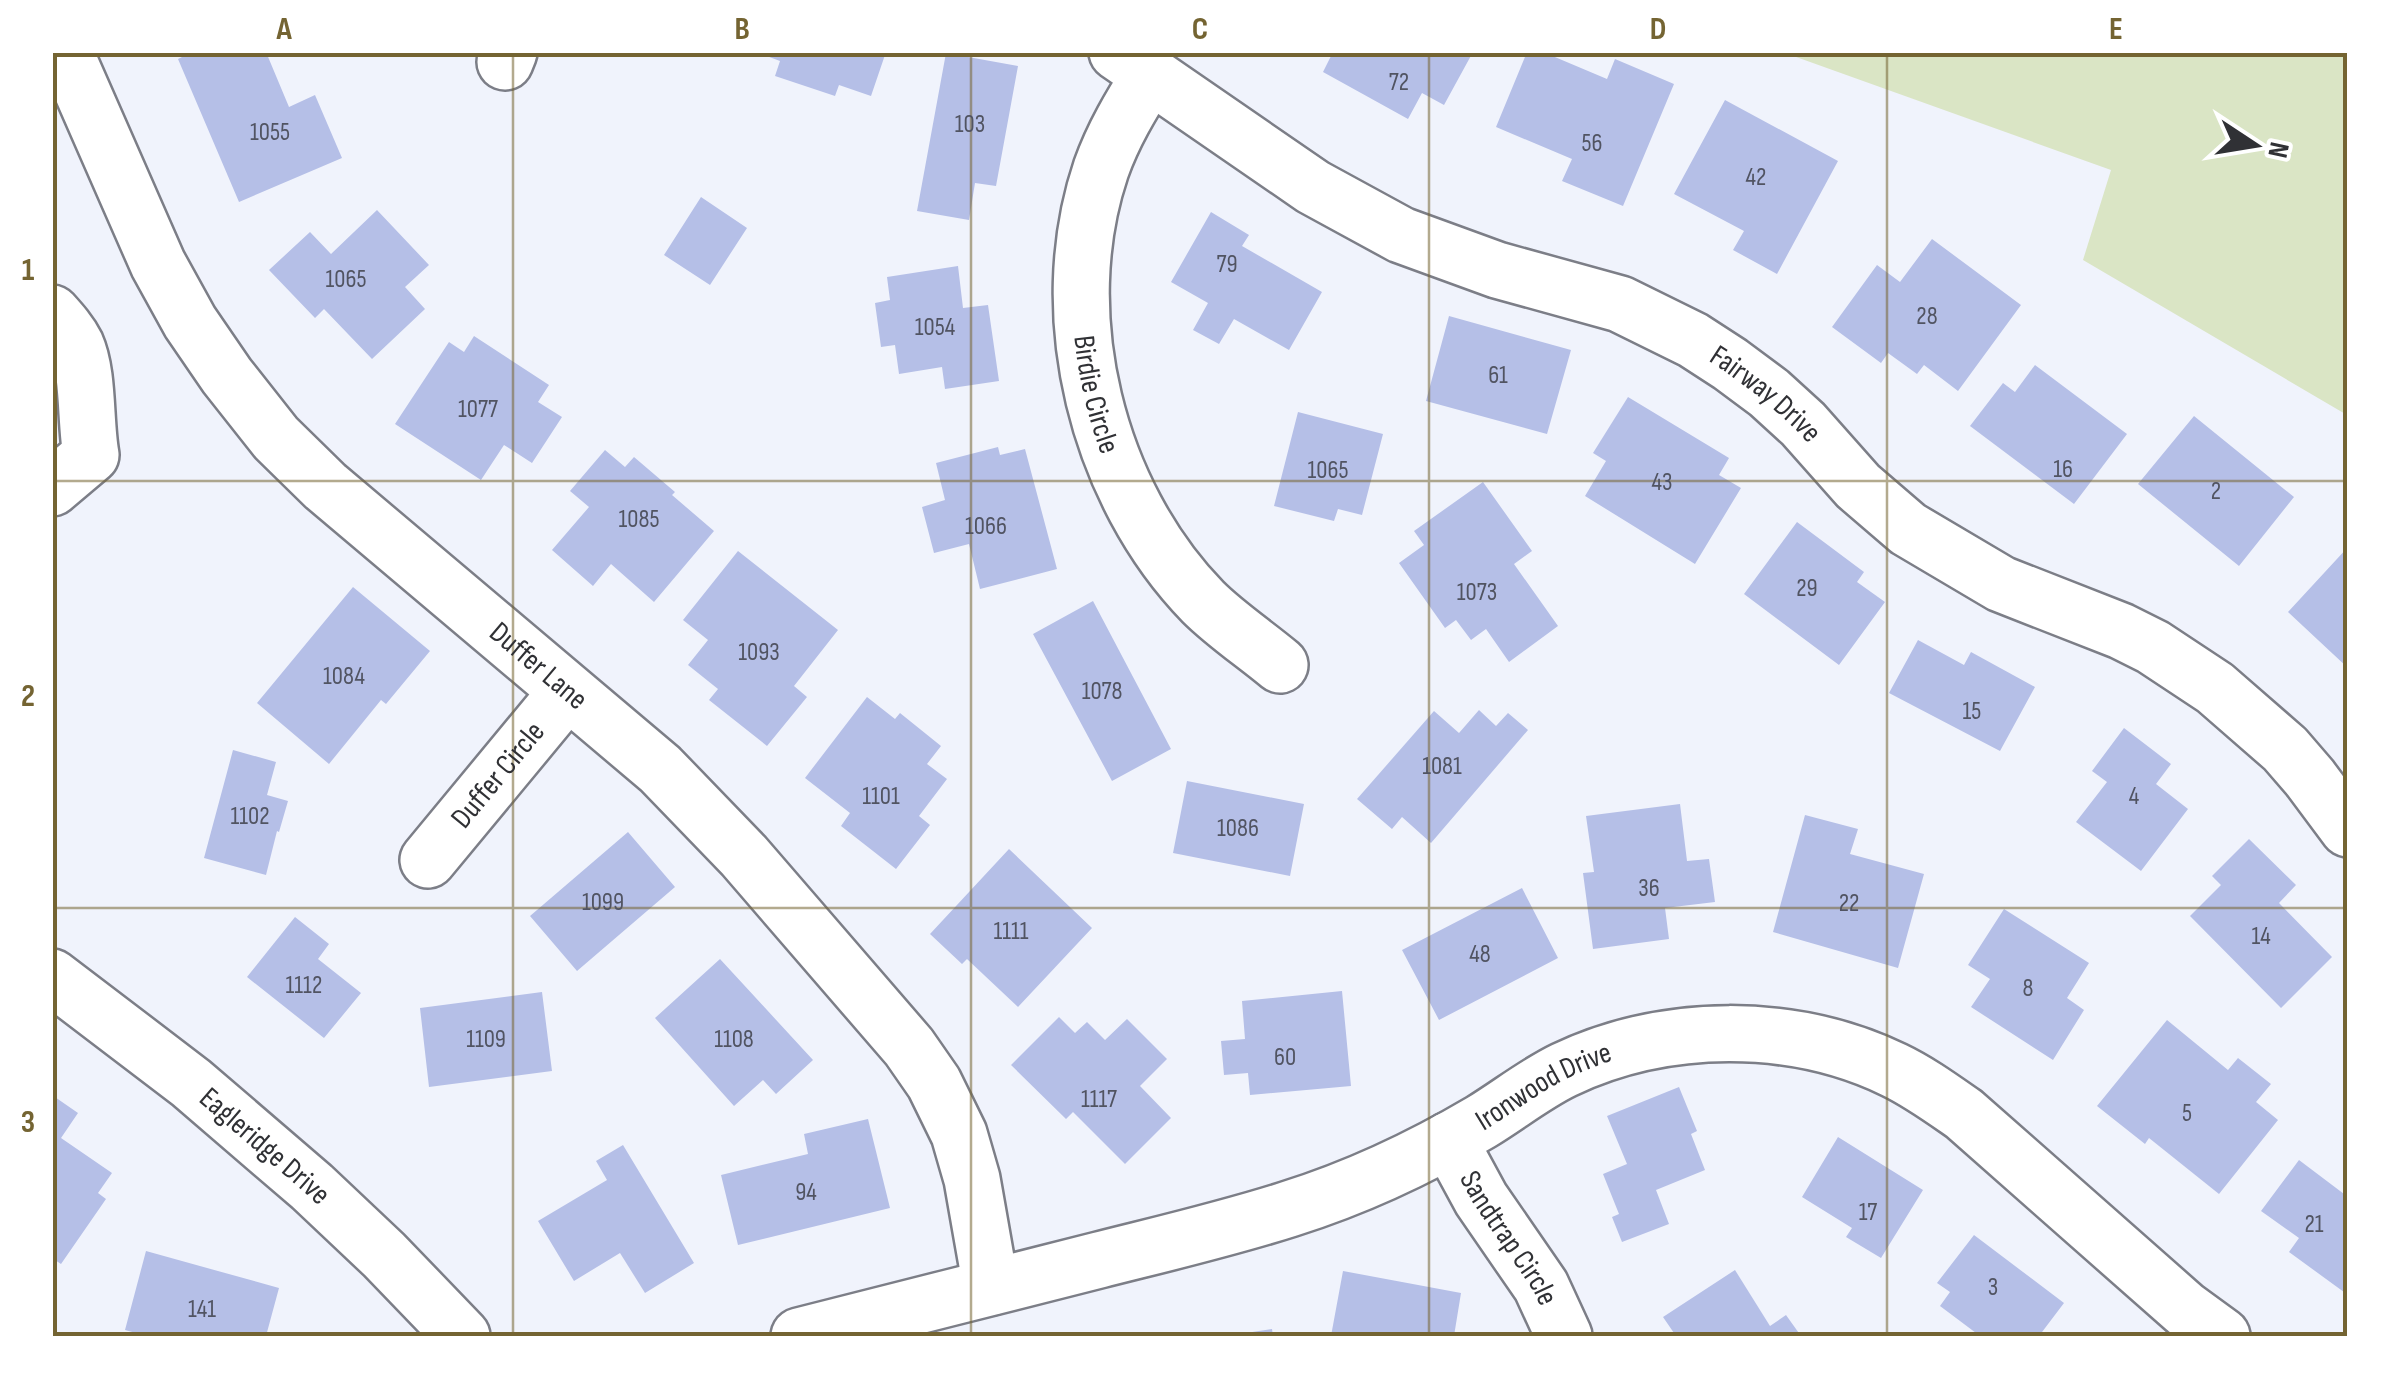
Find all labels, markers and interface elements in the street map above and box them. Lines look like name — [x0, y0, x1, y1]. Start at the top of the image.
text: A — [275, 10, 292, 49]
text: B — [734, 10, 750, 49]
text: C — [1192, 10, 1208, 49]
text: D — [1650, 10, 1666, 49]
text: E — [2109, 10, 2123, 49]
house number: 72 — [1389, 67, 1409, 98]
north arrow — [2205, 95, 2305, 195]
house number: 103 — [955, 109, 985, 140]
house number: 1055 — [250, 117, 290, 148]
house number: 56 — [1582, 128, 1602, 159]
text: N — [2260, 139, 2296, 161]
house number: 42 — [1746, 162, 1766, 193]
house number: 79 — [1216, 249, 1238, 280]
text: 1 — [22, 251, 35, 290]
house number: 1065 — [326, 264, 366, 295]
house number: 28 — [1916, 301, 1938, 332]
house number: 1054 — [915, 312, 955, 343]
street label: Birdie Circle — [1065, 334, 1127, 458]
street label: Fairway Drive — [1703, 338, 1829, 450]
house number: 61 — [1488, 360, 1508, 391]
house number: 1077 — [458, 394, 498, 425]
house number: 16 — [2053, 454, 2073, 485]
house number: 1065 — [1308, 455, 1348, 486]
house number: 43 — [1651, 467, 1673, 498]
house number: 2 — [2211, 476, 2221, 507]
house number: 1085 — [619, 504, 659, 535]
house number: 1066 — [965, 511, 1007, 542]
house number: 29 — [1796, 573, 1818, 604]
house number: 1073 — [1457, 577, 1497, 608]
street label: Duffer Lane — [482, 615, 595, 718]
house number: 1093 — [738, 637, 780, 668]
house number: 1084 — [323, 661, 365, 692]
house number: 1078 — [1082, 676, 1122, 707]
text: 2 — [21, 677, 35, 716]
house number: 15 — [1963, 696, 1981, 727]
street label: Duffer Circle — [444, 715, 553, 836]
house number: 1081 — [1422, 751, 1462, 782]
house number: 1101 — [862, 781, 900, 812]
house number: 4 — [2129, 781, 2139, 812]
house number: 1102 — [231, 801, 269, 832]
house number: 1086 — [1217, 813, 1259, 844]
house number: 36 — [1638, 873, 1660, 904]
house number: 1099 — [582, 887, 624, 918]
house number: 22 — [1839, 888, 1859, 919]
house number: 1111 — [993, 916, 1029, 947]
house number: 14 — [2251, 921, 2271, 952]
house number: 48 — [1469, 939, 1491, 970]
house number: 1112 — [286, 970, 322, 1001]
house number: 8 — [2023, 973, 2033, 1004]
house number: 1109 — [466, 1024, 506, 1055]
house number: 1108 — [714, 1024, 754, 1055]
street label: Ironwood Drive — [1469, 1035, 1616, 1139]
house number: 60 — [1274, 1042, 1296, 1073]
street label: Eagleridge Drive — [192, 1080, 338, 1213]
house number: 1117 — [1081, 1084, 1117, 1115]
house number: 5 — [2182, 1098, 2192, 1129]
text: 3 — [21, 1103, 35, 1142]
street label: Sandtrap Circle — [1451, 1165, 1565, 1311]
house number: 94 — [795, 1177, 817, 1208]
house number: 17 — [1859, 1197, 1877, 1228]
house number: 21 — [2304, 1209, 2324, 1240]
house number: 3 — [1988, 1272, 1998, 1303]
house number: 141 — [188, 1294, 216, 1325]

